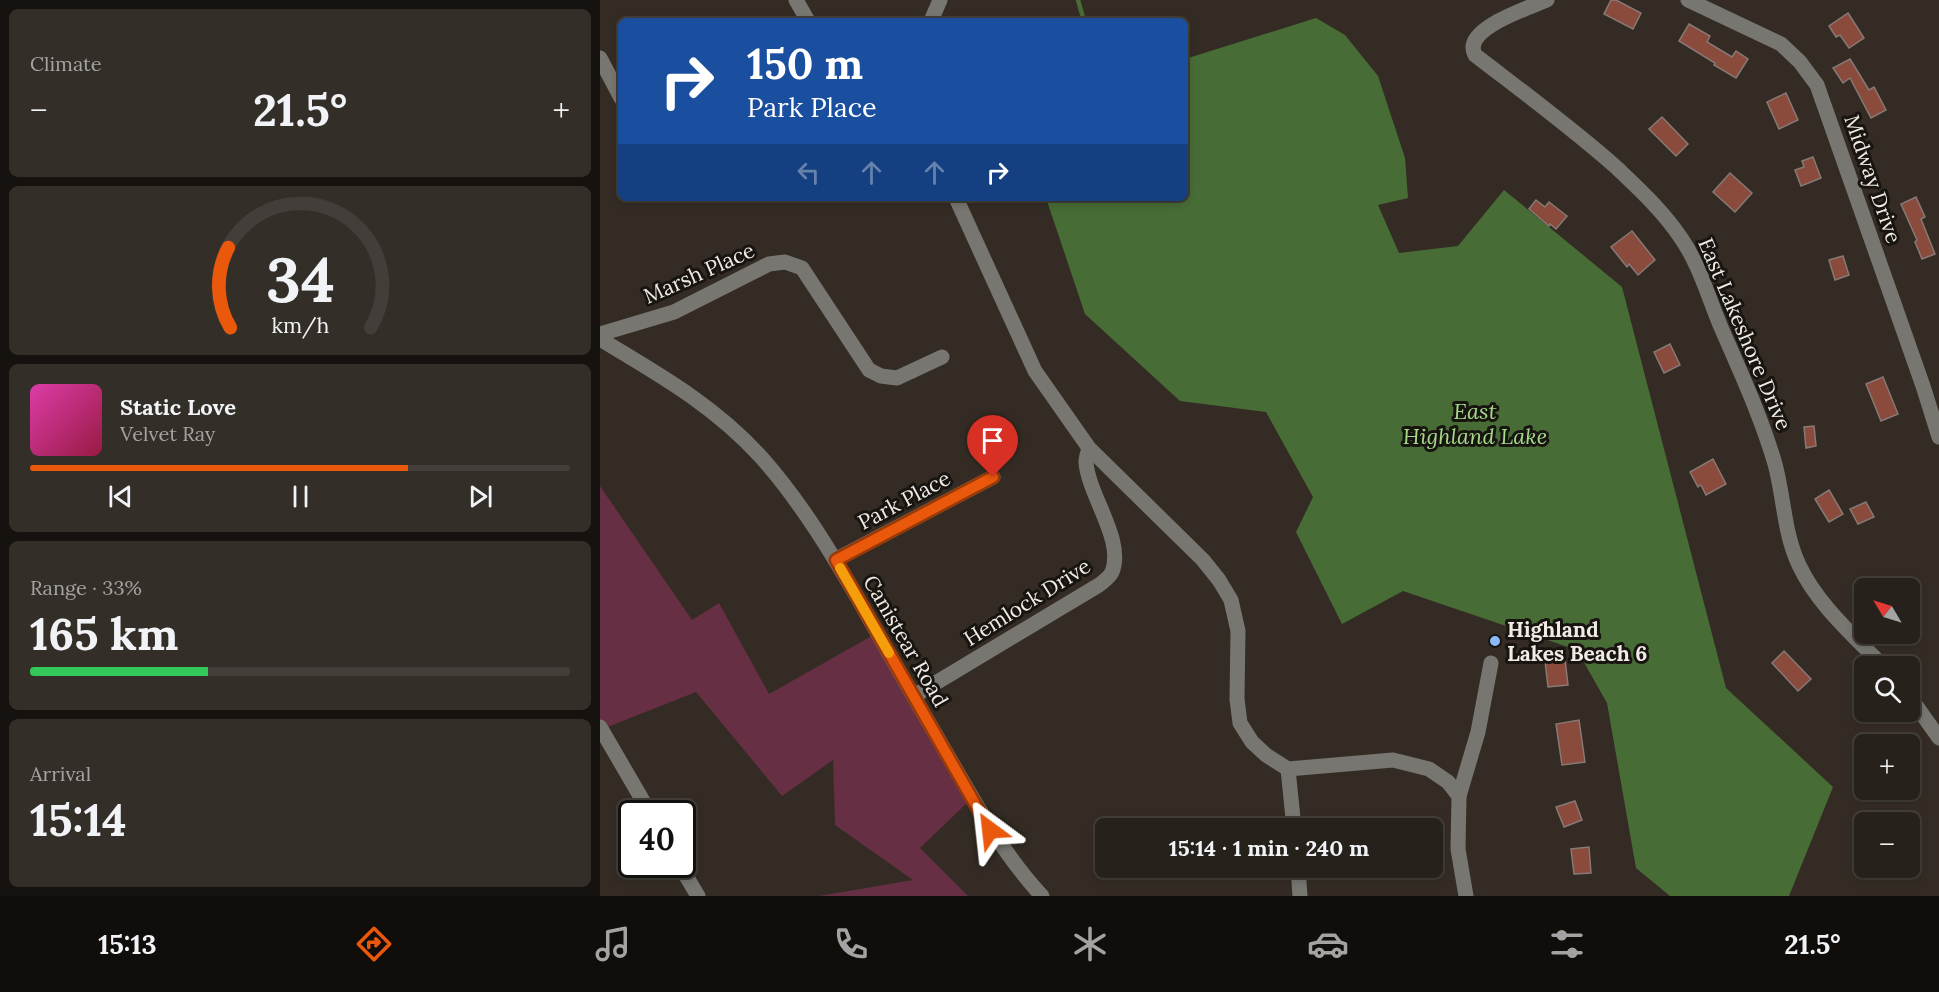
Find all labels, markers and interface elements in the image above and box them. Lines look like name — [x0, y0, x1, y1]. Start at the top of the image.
text: 150 m — [747, 37, 863, 91]
icon: right — [648, 42, 726, 120]
text: Climate — [30, 51, 102, 76]
text: 21.5° — [253, 81, 347, 138]
text: − — [30, 89, 48, 131]
text: + — [552, 89, 570, 131]
text: Park Place — [747, 90, 877, 124]
street label: Midway Drive — [1838, 111, 1908, 247]
icon: left — [792, 156, 825, 189]
icon: ahead — [855, 156, 888, 189]
icon: ahead — [918, 156, 951, 189]
icon: right — [981, 156, 1014, 189]
street label: East Lakeshore Drive — [1692, 234, 1798, 434]
street label: Marsh Place — [639, 237, 759, 309]
text: 34 — [265, 239, 335, 319]
text: km/h — [271, 311, 329, 339]
text: Static Love — [120, 393, 236, 421]
water label: East Highland Lake — [1403, 397, 1547, 450]
pin — [967, 415, 1018, 477]
text: Velvet Ray — [120, 421, 215, 446]
icon: arrive — [976, 424, 1009, 457]
street label: Park Place — [853, 464, 955, 536]
icon: previous — [104, 480, 137, 513]
icon: pause — [284, 480, 317, 513]
icon: next — [464, 480, 497, 513]
street label: Hemlock Drive — [959, 552, 1095, 652]
street label: Canistear Road — [857, 570, 955, 712]
text: Range · 33% — [30, 575, 142, 600]
north arrow — [1854, 578, 1920, 644]
map controls — [1854, 578, 1920, 878]
text: 165 km — [30, 605, 178, 662]
place label: Highland Lakes Beach 6 — [1507, 616, 1647, 667]
marker: Highland Lakes Beach 6 — [1488, 634, 1502, 648]
button: search — [1854, 656, 1920, 722]
button: + — [1854, 734, 1920, 800]
text: Arrival — [30, 761, 91, 786]
text: 15:14 — [30, 791, 127, 848]
position arrow — [958, 798, 1022, 862]
speed limit sign: 40 — [618, 800, 696, 878]
button: − — [1854, 812, 1920, 878]
text: 15:14 · 1 min · 240 m — [1169, 834, 1369, 862]
icon: directions — [353, 923, 395, 965]
icon: music — [592, 923, 634, 965]
icon: phone — [830, 923, 872, 965]
icon: climate — [1069, 923, 1111, 965]
icon: car — [1307, 923, 1349, 965]
icon: filters — [1546, 923, 1588, 965]
text: 15:13 — [98, 927, 157, 961]
text: 21.5° — [1784, 927, 1841, 961]

